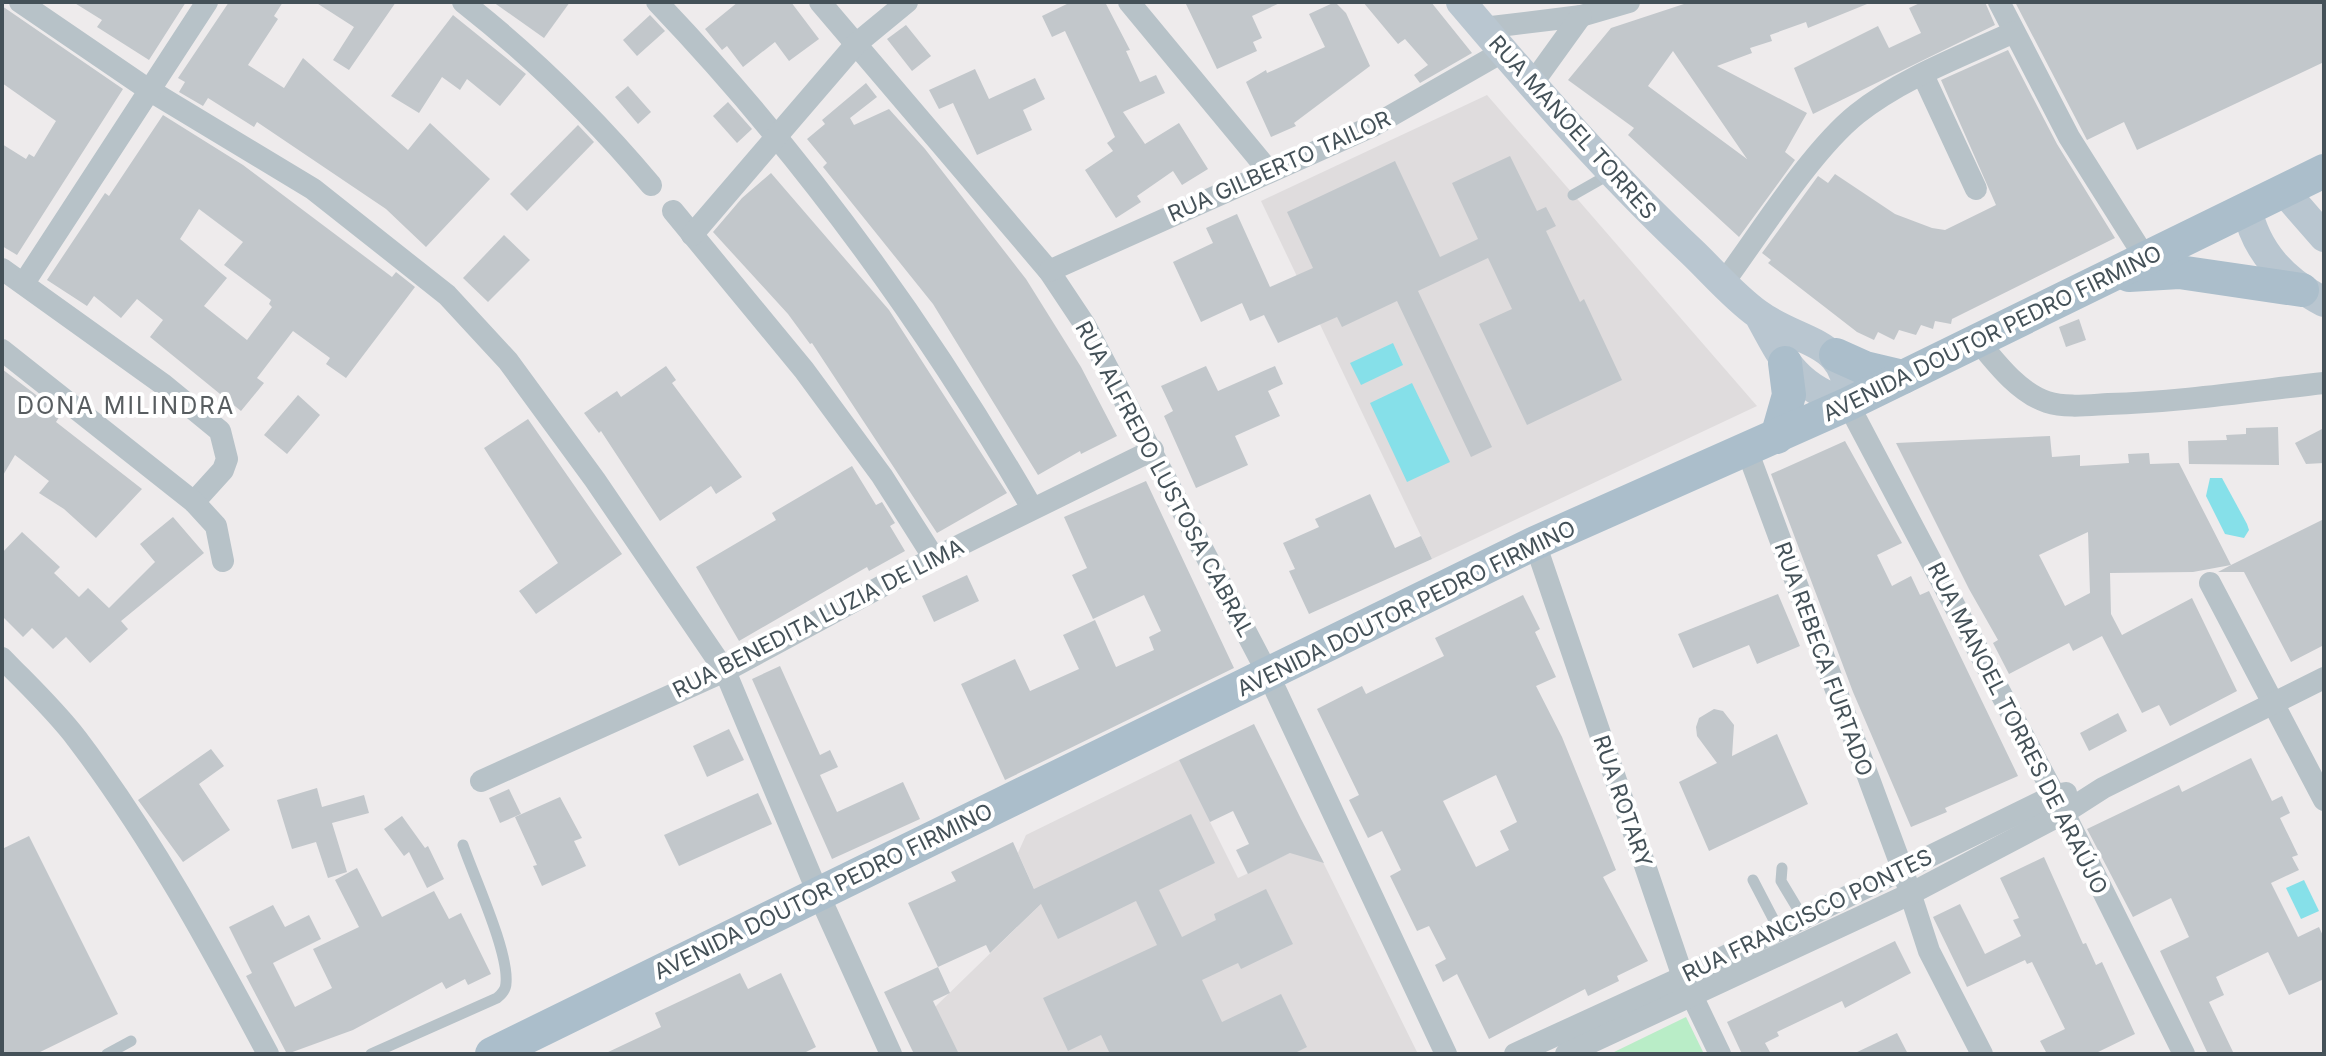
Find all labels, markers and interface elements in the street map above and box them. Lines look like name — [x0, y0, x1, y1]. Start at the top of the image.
street label: RUA MANOEL TORRES — [1484, 30, 1662, 224]
street label: RUA GILBERTO TAILOR — [1164, 105, 1394, 227]
street label: AVENIDA DOUTOR PEDRO FIRMINO — [1819, 239, 2165, 427]
street label: RUA ALFREDO LUSTOSA CABRAL — [1070, 317, 1260, 641]
district label: DONA MILINDRA — [17, 391, 235, 420]
street label: AVENIDA DOUTOR PEDRO FIRMINO — [1233, 514, 1579, 702]
street label: RUA BENEDITA LUZIA DE LIMA — [668, 533, 968, 703]
street label: RUA REBECA FURTADO — [1770, 538, 1878, 780]
street label: RUA MANOEL TORRES DE ARAÚJO — [1923, 558, 2113, 898]
street label: RUA ROTARY — [1588, 732, 1658, 870]
street label: AVENIDA DOUTOR PEDRO FIRMINO — [650, 797, 996, 985]
street label: RUA FRANCISCO PONTES — [1678, 843, 1936, 987]

